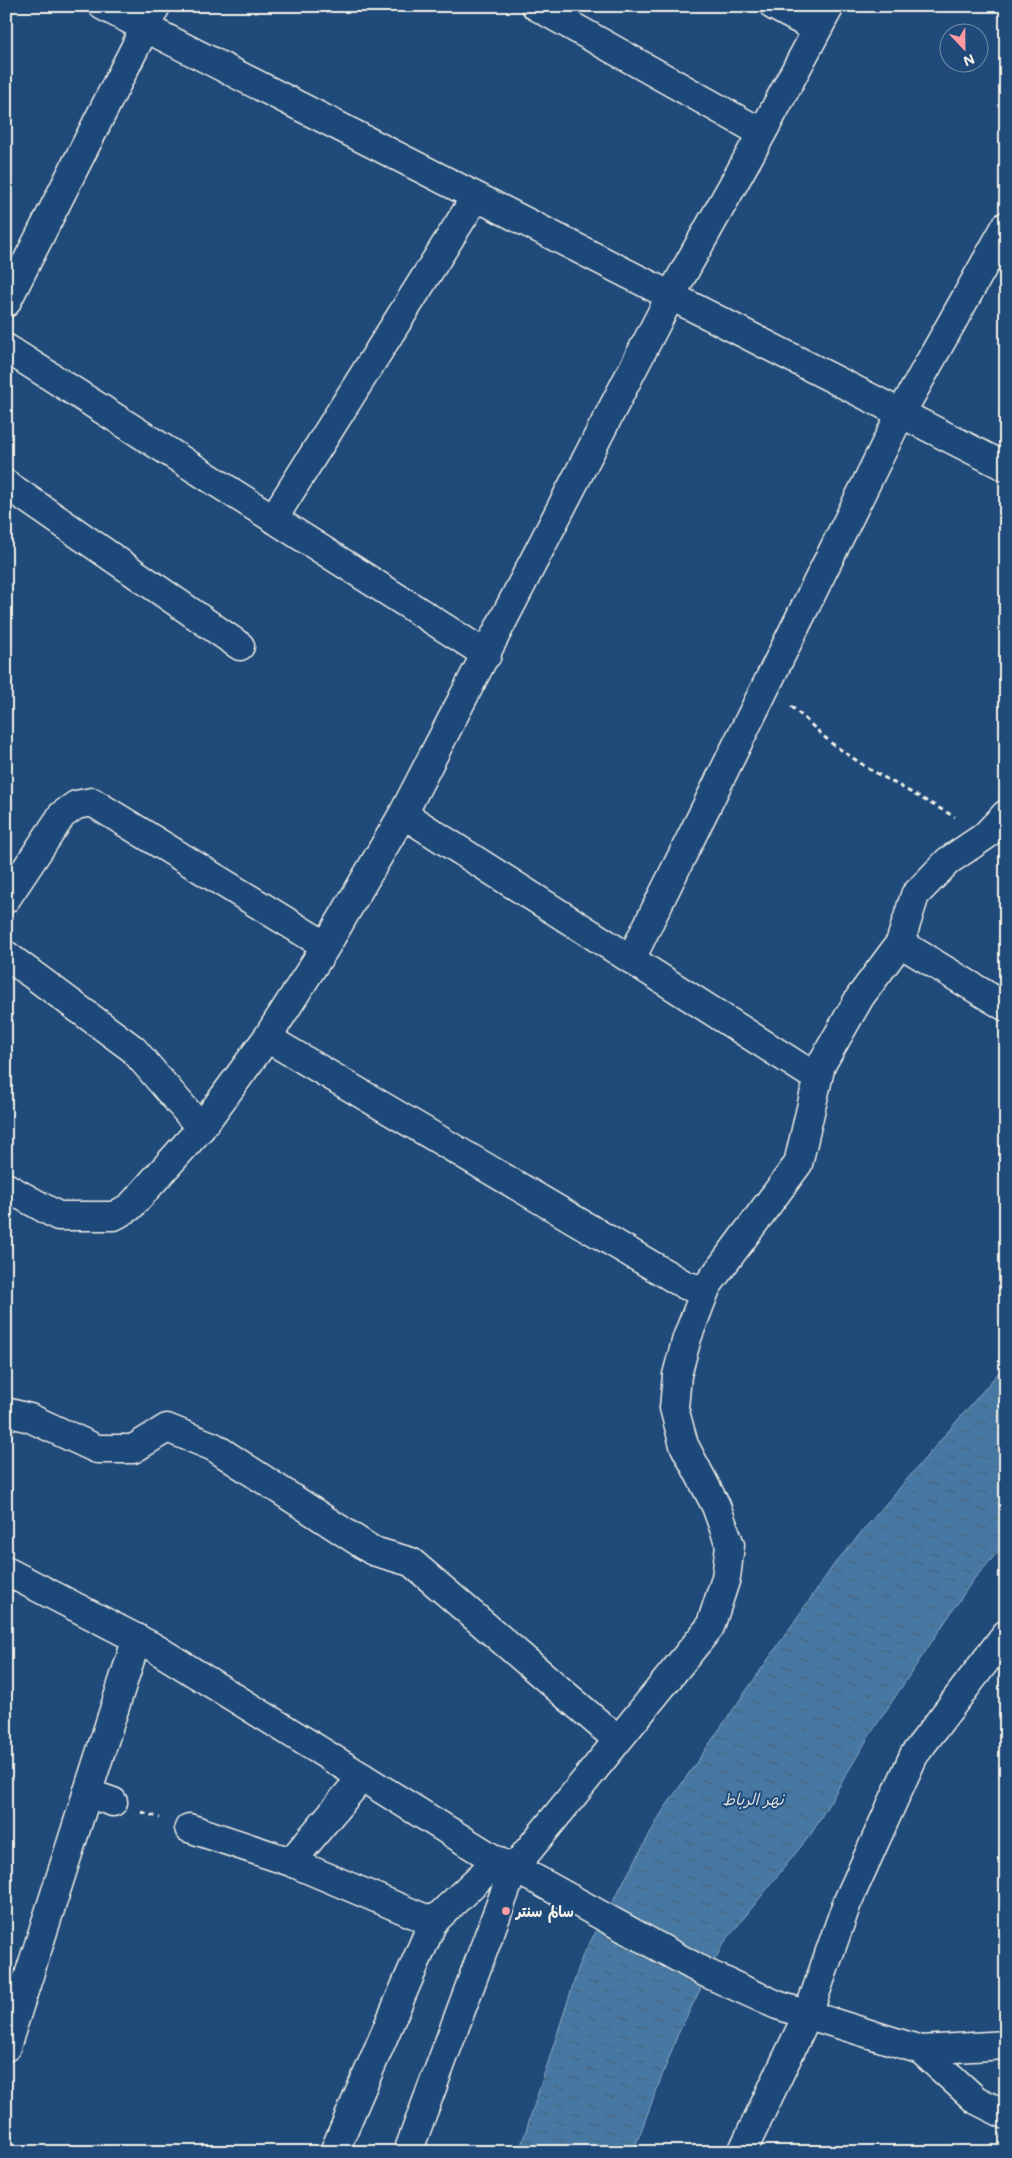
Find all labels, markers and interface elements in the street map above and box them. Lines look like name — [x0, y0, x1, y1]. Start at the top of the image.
north arrow — [940, 22, 990, 72]
text: N — [961, 50, 978, 71]
water label: نهر الرباط — [722, 1788, 786, 1810]
place label: سالم سنتر — [514, 1901, 574, 1923]
marker: سالم سنتر — [500, 1905, 512, 1917]

